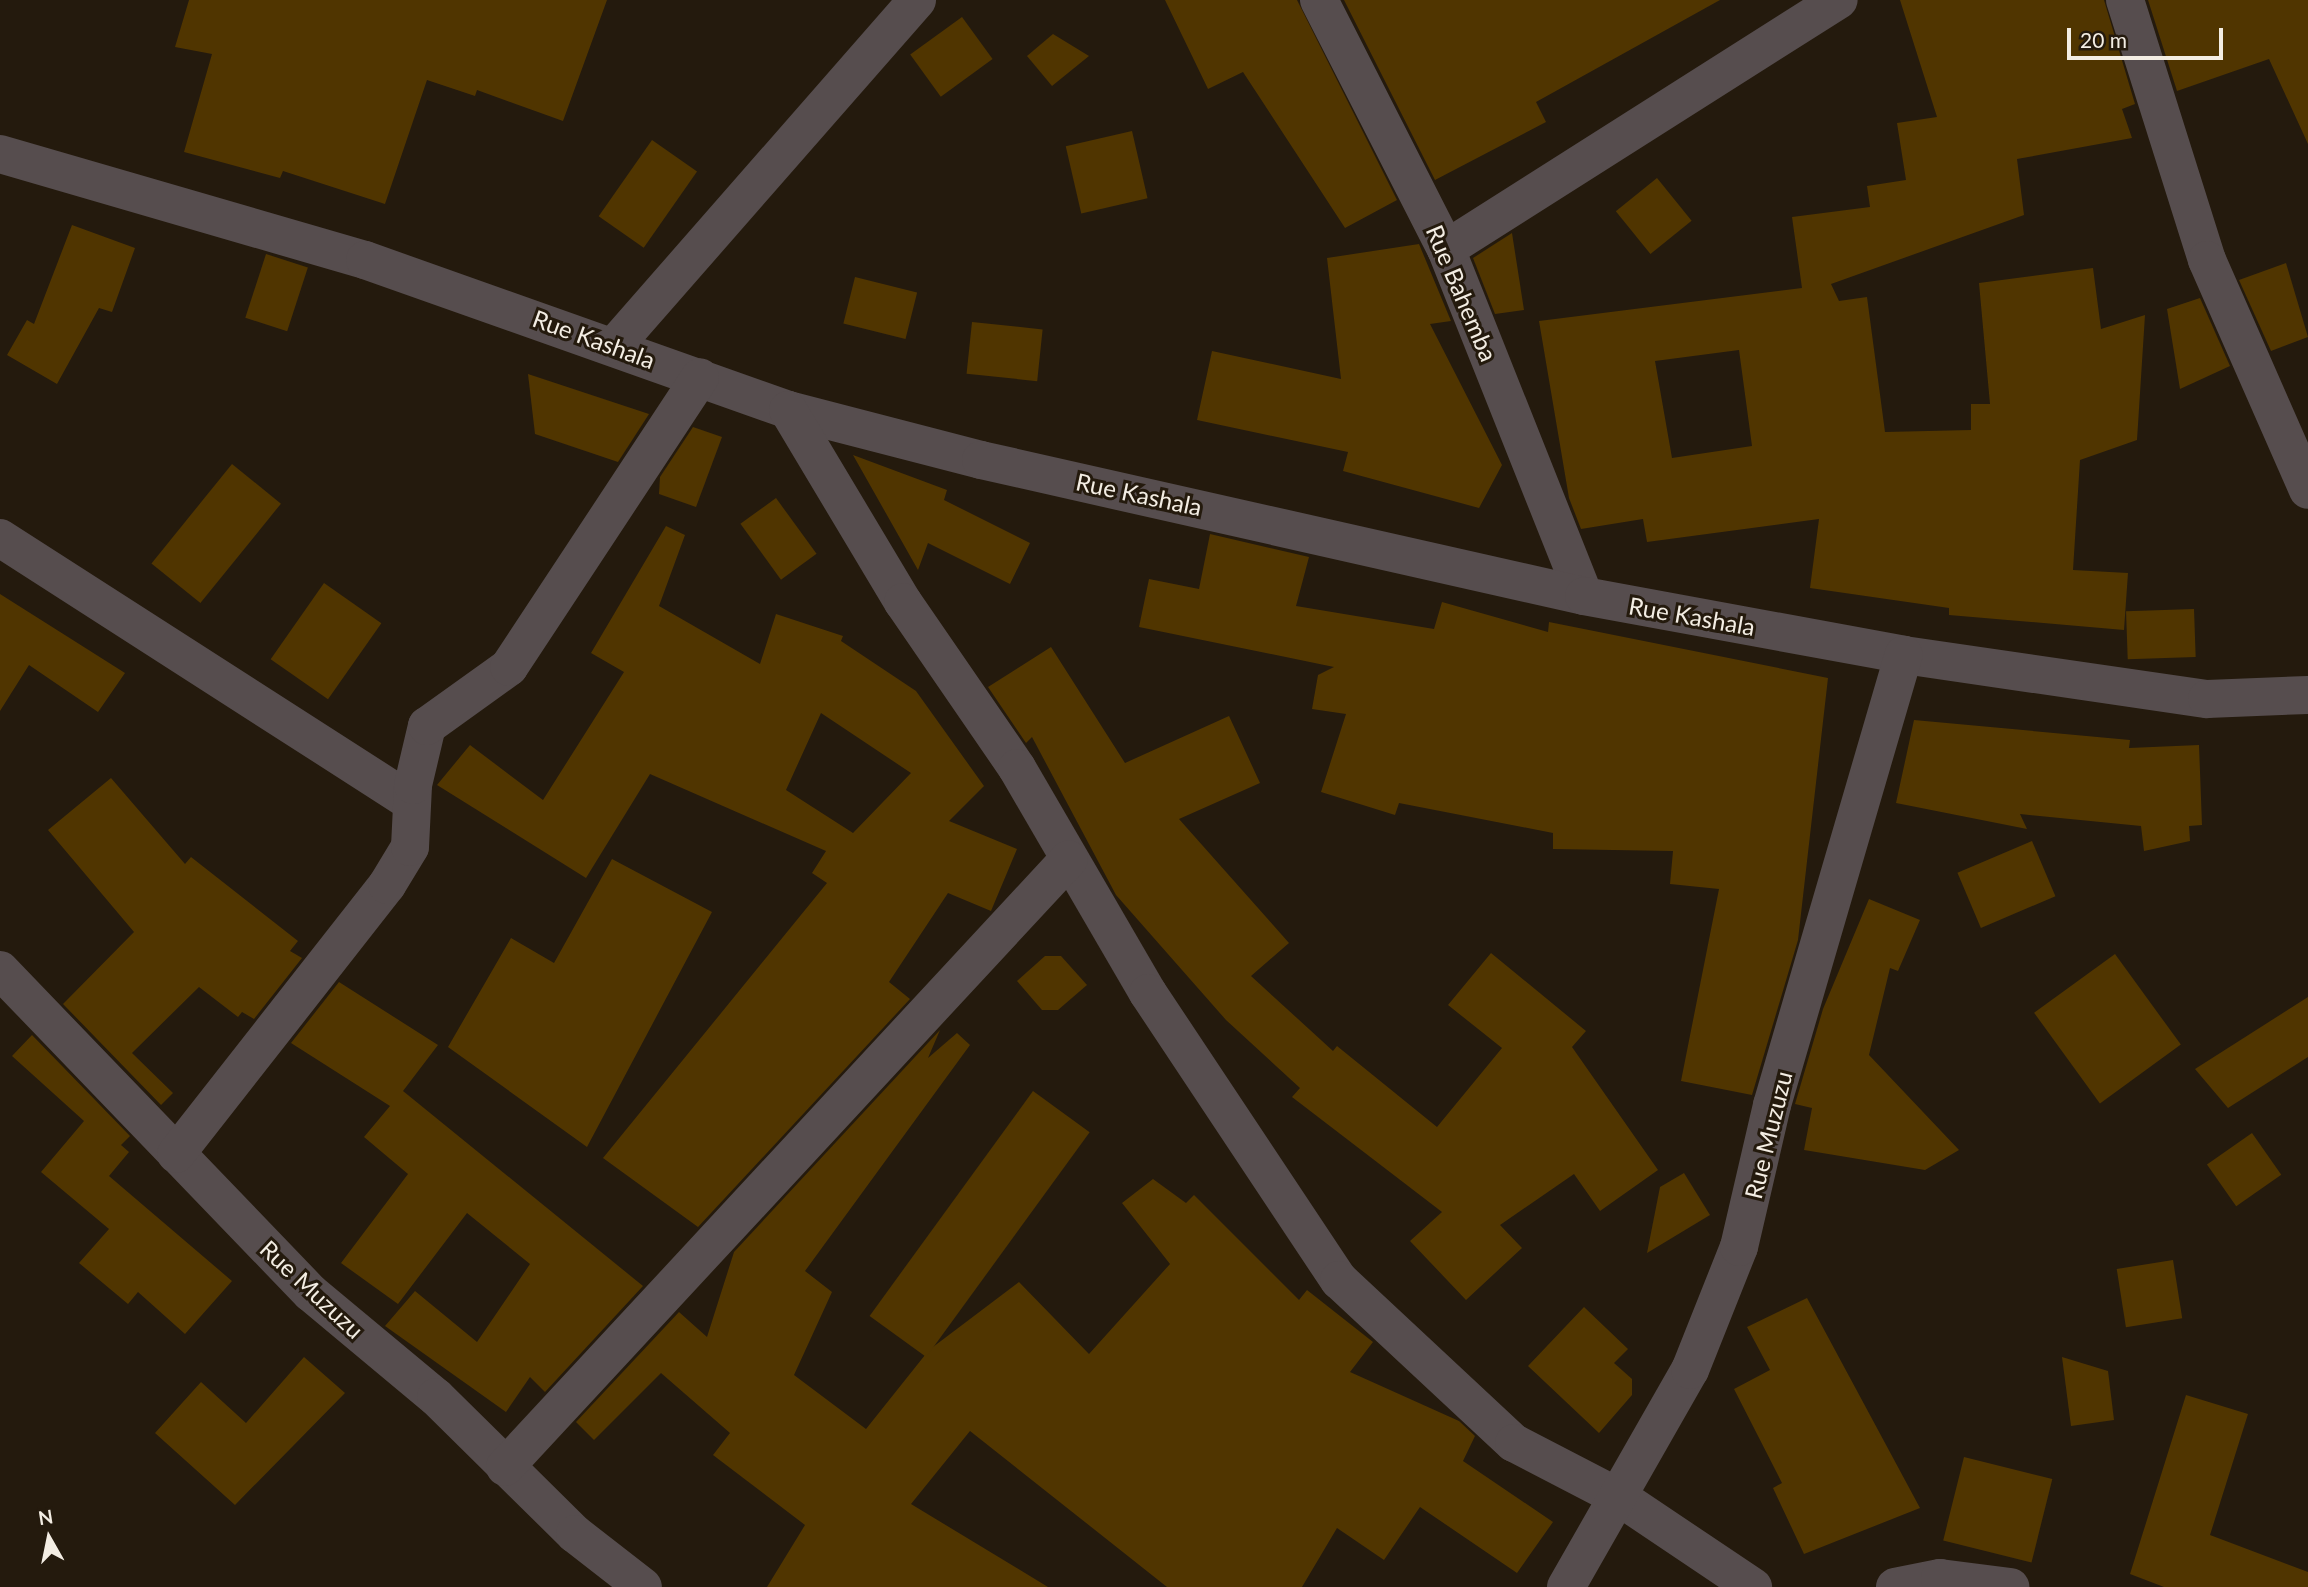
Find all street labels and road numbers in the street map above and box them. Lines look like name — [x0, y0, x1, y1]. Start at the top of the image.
street label: Rue Bahemba — [1420, 221, 1504, 365]
street label: Rue Kashala — [529, 304, 659, 374]
street label: Rue Kashala — [1074, 467, 1204, 521]
street label: Rue Kashala — [1627, 591, 1757, 641]
street label: Rue Muzuzu — [1738, 1068, 1798, 1202]
street label: Rue Muzuzu — [254, 1234, 370, 1344]

